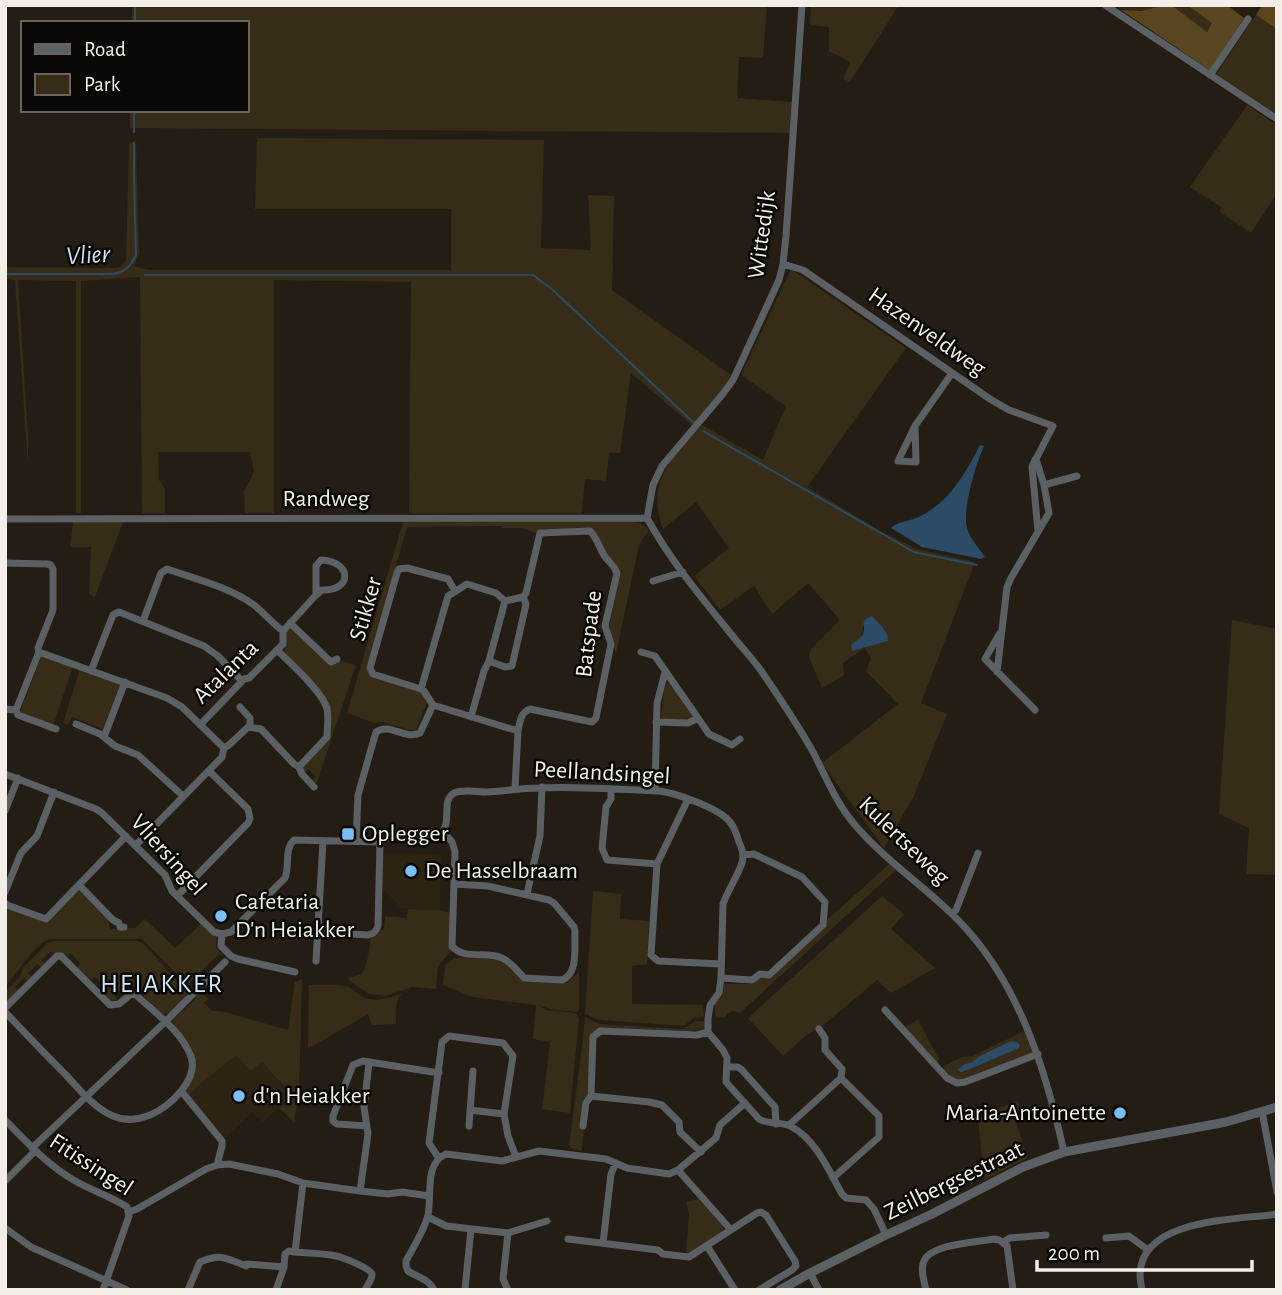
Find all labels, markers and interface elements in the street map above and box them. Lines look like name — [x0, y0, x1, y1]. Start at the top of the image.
legend — [21, 21, 248, 112]
text: Road — [84, 39, 126, 60]
text: Park — [84, 74, 121, 95]
street label: Wittedijk — [744, 189, 780, 281]
water label: Vlier — [65, 241, 112, 269]
street label: Hazenveldweg — [864, 283, 990, 381]
street label: Randweg — [283, 487, 370, 511]
street label: Stikker — [345, 574, 387, 644]
street label: Batspade — [572, 589, 606, 679]
street label: Atalanta — [189, 636, 263, 708]
street label: Peellandsingel — [533, 757, 671, 789]
street label: Kulertseweg — [854, 792, 954, 890]
street label: Vliersingel — [126, 810, 210, 900]
place label: Oplegger — [362, 822, 449, 846]
marker: Oplegger — [340, 826, 356, 842]
place label: De Hasselbraam — [425, 859, 578, 883]
marker: De Hasselbraam — [403, 863, 419, 879]
place label: Cafetaria D'n Heiakker — [235, 890, 354, 942]
marker: Cafetaria D'n Heiakker — [213, 908, 229, 924]
district label: HEIAKKER — [100, 971, 224, 997]
place label: d'n Heiakker — [253, 1084, 370, 1108]
marker: d'n Heiakker — [231, 1088, 247, 1104]
place label: Maria-Antoinette — [945, 1101, 1106, 1125]
marker: Maria-Antoinette — [1112, 1105, 1128, 1121]
street label: Fitissingel — [45, 1129, 137, 1201]
street label: Zeilbergsestraat — [881, 1137, 1028, 1225]
scale bar — [1037, 1228, 1252, 1272]
text: 200 m — [1048, 1243, 1100, 1264]

